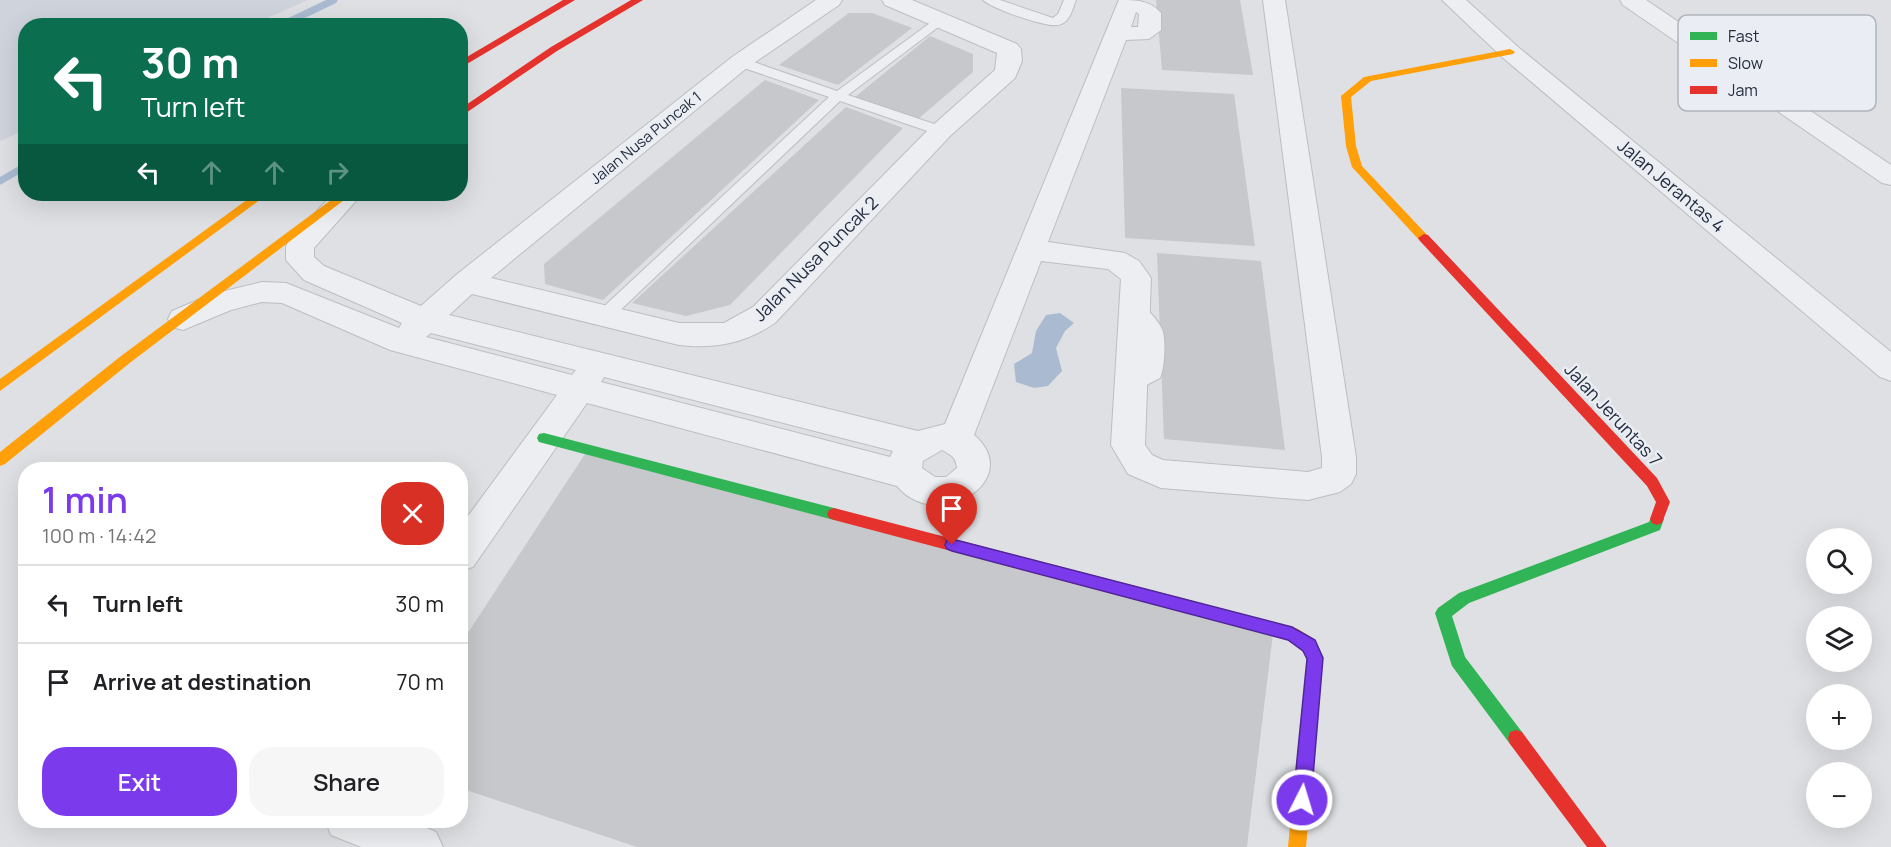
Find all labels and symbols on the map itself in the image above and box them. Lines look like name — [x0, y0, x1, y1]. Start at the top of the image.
legend — [1678, 15, 1876, 111]
text: Fast — [1728, 25, 1759, 47]
text: Slow — [1728, 52, 1763, 74]
text: Jam — [1728, 79, 1758, 101]
street label: Jalan Nusa Puncak 1 — [586, 86, 706, 189]
street label: Jalan Jerantas 4 — [1613, 133, 1730, 237]
street label: Jalan Nusa Puncak 2 — [747, 190, 883, 326]
street label: Jalan Jeruntas 7 — [1560, 358, 1668, 471]
pin — [926, 483, 977, 545]
position arrow — [1270, 768, 1334, 832]

